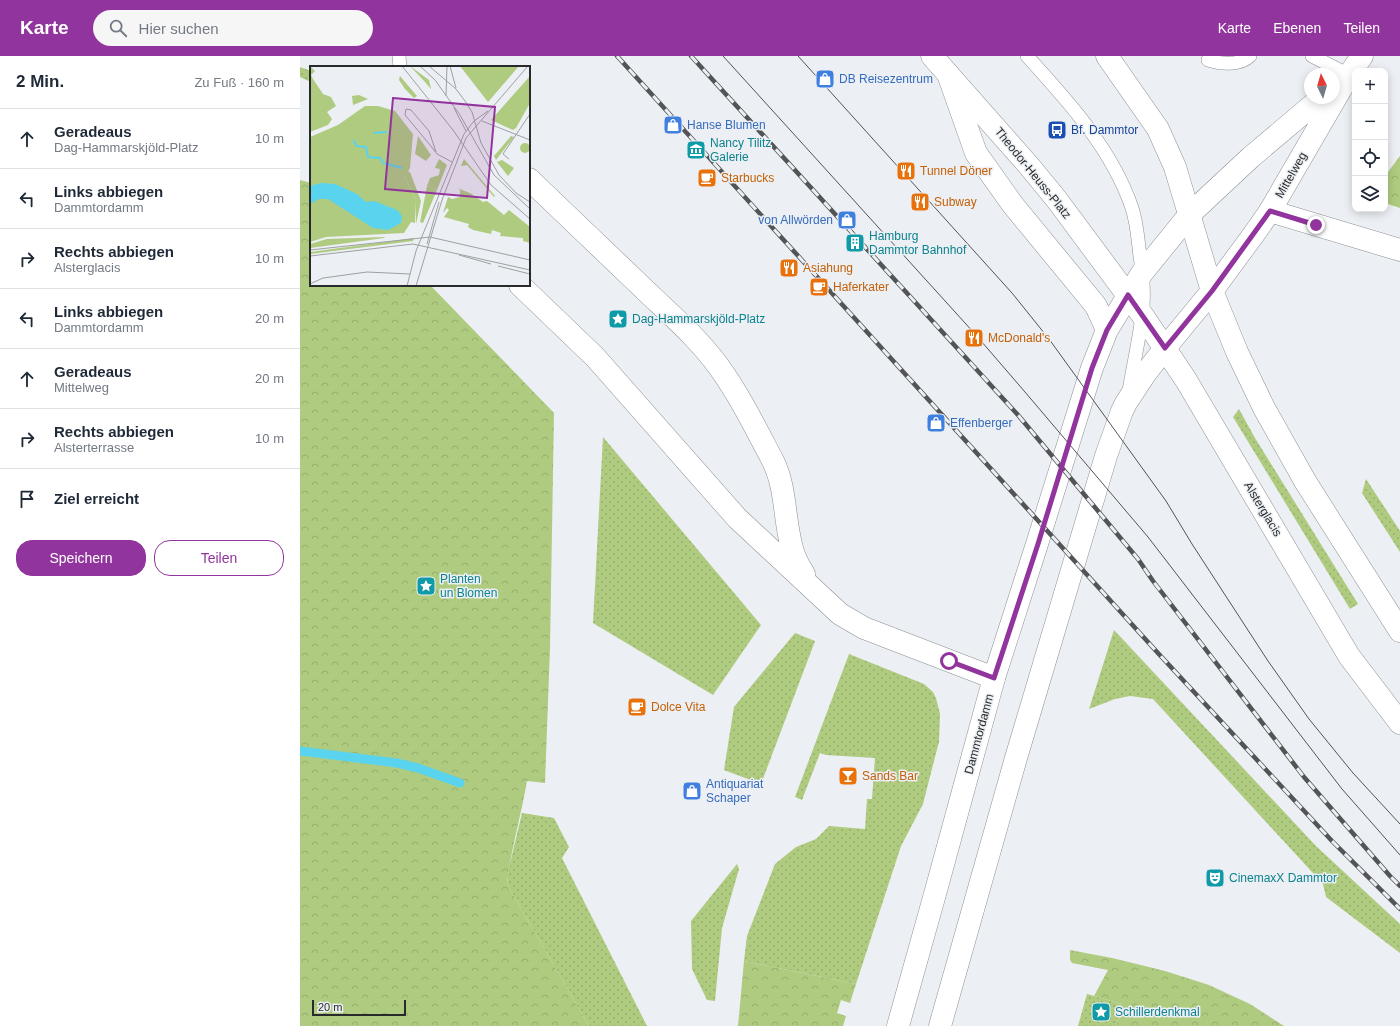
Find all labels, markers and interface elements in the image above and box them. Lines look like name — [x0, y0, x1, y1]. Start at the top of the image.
search box — [93, 10, 373, 46]
text: Karte — [20, 17, 69, 38]
icon: search — [107, 17, 129, 39]
text: Hier suchen — [139, 20, 219, 37]
text: Karte — [1218, 20, 1251, 36]
text: Ebenen — [1273, 20, 1321, 36]
text: Teilen — [1343, 20, 1380, 36]
inset map — [310, 66, 530, 286]
shop icon: DB Reisezentrum — [814, 68, 836, 90]
north arrow — [1304, 68, 1340, 104]
map controls — [1352, 68, 1388, 212]
button: + — [1352, 68, 1388, 104]
text: 2 Min. — [16, 72, 64, 91]
place label: DB Reisezentrum — [839, 72, 933, 86]
text: Zu Fuß · 160 m — [194, 75, 284, 90]
button: − — [1352, 104, 1388, 140]
shop icon: Hanse Blumen — [662, 114, 684, 136]
place label: Hanse Blumen — [687, 118, 766, 132]
bus stop icon: Bf. Dammtor — [1046, 119, 1068, 141]
text: Geradeaus — [54, 123, 132, 140]
place label: Bf. Dammtor — [1071, 123, 1138, 137]
street label: Theodor-Heuss-Platz — [992, 125, 1074, 221]
icon: ahead — [16, 128, 38, 150]
text: 10 m — [255, 131, 284, 146]
place label: Nancy Tilitz Galerie — [710, 136, 771, 164]
museum icon: Nancy Tilitz Galerie — [685, 139, 707, 161]
text: Dag-Hammarskjöld-Platz — [54, 140, 198, 155]
button: locate — [1352, 140, 1388, 176]
street label: Mittelweg — [1272, 150, 1310, 200]
restaurant icon: Tunnel Döner — [895, 160, 917, 182]
place label: Tunnel Döner — [920, 164, 992, 178]
cafe icon: Starbucks — [696, 167, 718, 189]
place label: Starbucks — [721, 171, 774, 185]
button: layers — [1352, 176, 1388, 212]
text: Links abbiegen — [54, 183, 163, 200]
icon: left — [16, 188, 38, 210]
text: 90 m — [255, 191, 284, 206]
restaurant icon: Subway — [909, 191, 931, 213]
place label: Subway — [934, 195, 977, 209]
text: Dammtordamm — [54, 200, 144, 215]
shop icon: von Allwörden — [836, 209, 858, 231]
place label: von Allwörden — [758, 213, 833, 227]
route end — [1307, 216, 1325, 234]
place label: Hamburg Dammtor Bahnhof — [869, 229, 967, 257]
building icon: Hamburg Dammtor Bahnhof — [844, 232, 866, 254]
text: Rechts abbiegen — [54, 243, 174, 260]
icon: right — [16, 248, 38, 270]
text: 10 m — [255, 251, 284, 266]
restaurant icon: Asiahung — [778, 257, 800, 279]
text: Alsterglacis — [54, 260, 120, 275]
place label: Asiahung — [803, 261, 853, 275]
cafe icon: Haferkater — [808, 276, 830, 298]
place label: Haferkater — [833, 280, 889, 294]
text: Links abbiegen — [54, 303, 163, 320]
icon: left — [16, 308, 38, 330]
place icon: Dag-Hammarskjöld-Platz — [607, 308, 629, 330]
text: 20 m — [255, 311, 284, 326]
place label: Dag-Hammarskjöld-Platz — [632, 312, 765, 326]
text: Dammtordamm — [54, 320, 144, 335]
restaurant icon: McDonald's — [963, 327, 985, 349]
place label: McDonald's — [988, 331, 1050, 345]
text: Geradeaus — [54, 363, 132, 380]
icon: ahead — [16, 368, 38, 390]
text: 20 m — [255, 371, 284, 386]
text: Mittelweg — [54, 380, 109, 395]
shop icon: Effenberger — [925, 412, 947, 434]
place label: Effenberger — [950, 416, 1013, 430]
text: Rechts abbiegen — [54, 423, 174, 440]
icon: right — [16, 428, 38, 450]
text: 10 m — [255, 431, 284, 446]
text: Alsterterrasse — [54, 440, 134, 455]
street label: Alsterglacis — [1241, 479, 1285, 539]
icon: arrive — [16, 488, 38, 510]
text: Ziel erreicht — [54, 490, 139, 507]
button: Speichern — [16, 540, 146, 576]
button: Teilen — [154, 540, 284, 576]
place label: Planten un Blomen — [440, 572, 497, 600]
place icon: Planten un Blomen — [415, 575, 437, 597]
route start — [940, 652, 958, 670]
street label: Dammtordamm — [962, 692, 996, 776]
cafe icon: Dolce Vita — [626, 696, 648, 718]
place label: Dolce Vita — [651, 700, 706, 714]
bar icon: Sands Bar — [837, 765, 859, 787]
place label: Sands Bar — [862, 769, 918, 783]
place label: Antiquariat Schaper — [706, 777, 764, 805]
shop icon: Antiquariat Schaper — [681, 780, 703, 802]
theatre icon: CinemaxX Dammtor — [1204, 867, 1226, 889]
place label: CinemaxX Dammtor — [1229, 871, 1337, 885]
scale bar — [312, 998, 406, 1017]
text: 20 m — [318, 1001, 342, 1013]
place icon: Schillerdenkmal — [1090, 1001, 1112, 1023]
place label: Schillerdenkmal — [1115, 1005, 1200, 1019]

